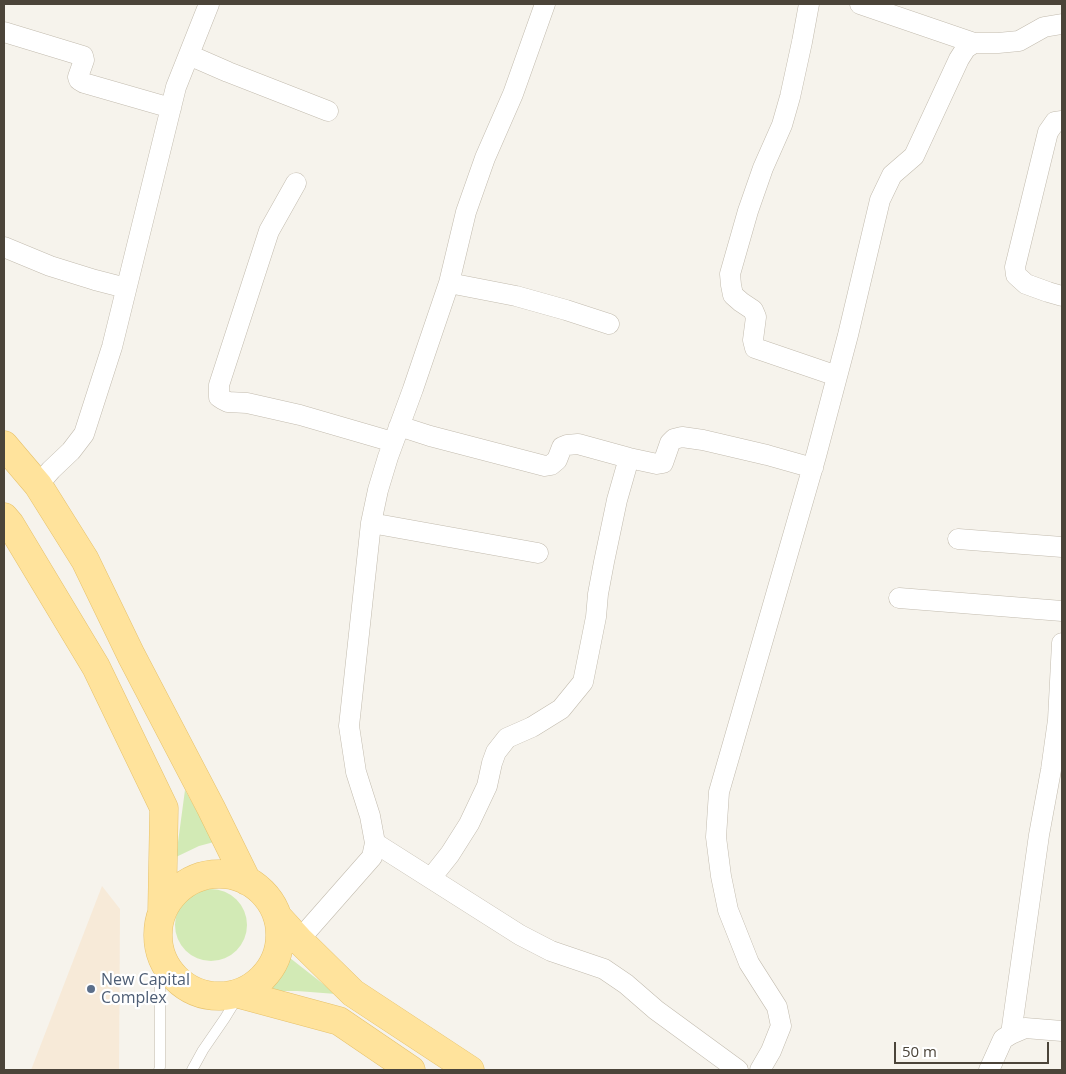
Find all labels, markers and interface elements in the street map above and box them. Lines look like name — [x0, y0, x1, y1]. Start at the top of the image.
place label: New Capital Complex — [101, 970, 190, 1008]
marker: New Capital Complex — [85, 983, 97, 995]
scale bar — [896, 1032, 1051, 1064]
text: 50 m — [902, 1041, 937, 1061]

